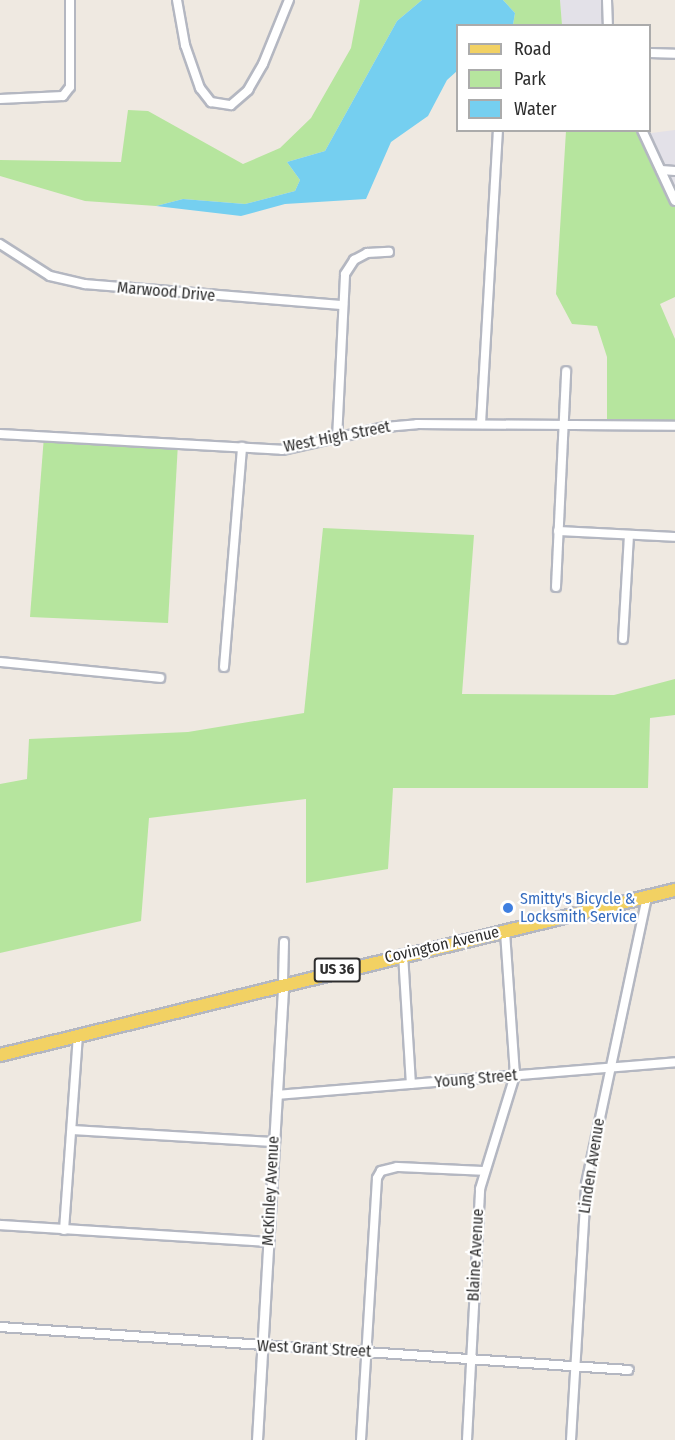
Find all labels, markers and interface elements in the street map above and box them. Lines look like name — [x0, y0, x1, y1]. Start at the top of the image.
legend — [456, 24, 651, 132]
text: Road — [514, 38, 551, 60]
text: Park — [514, 68, 546, 90]
text: Water — [514, 98, 557, 120]
street label: Marwood Drive — [116, 278, 216, 306]
street label: West High Street — [282, 417, 392, 457]
place label: Smitty's Bicycle & Locksmith Service — [520, 889, 637, 927]
marker: Smitty's Bicycle & Locksmith Service — [501, 901, 515, 915]
street label: Covington Avenue — [383, 922, 501, 968]
road number: US 36 — [313, 958, 361, 982]
street label: Young Street — [434, 1066, 518, 1092]
street label: Linden Avenue — [575, 1117, 609, 1215]
street label: McKinley Avenue — [259, 1136, 283, 1246]
street label: Blaine Avenue — [464, 1208, 488, 1302]
street label: West Grant Street — [256, 1336, 372, 1362]

